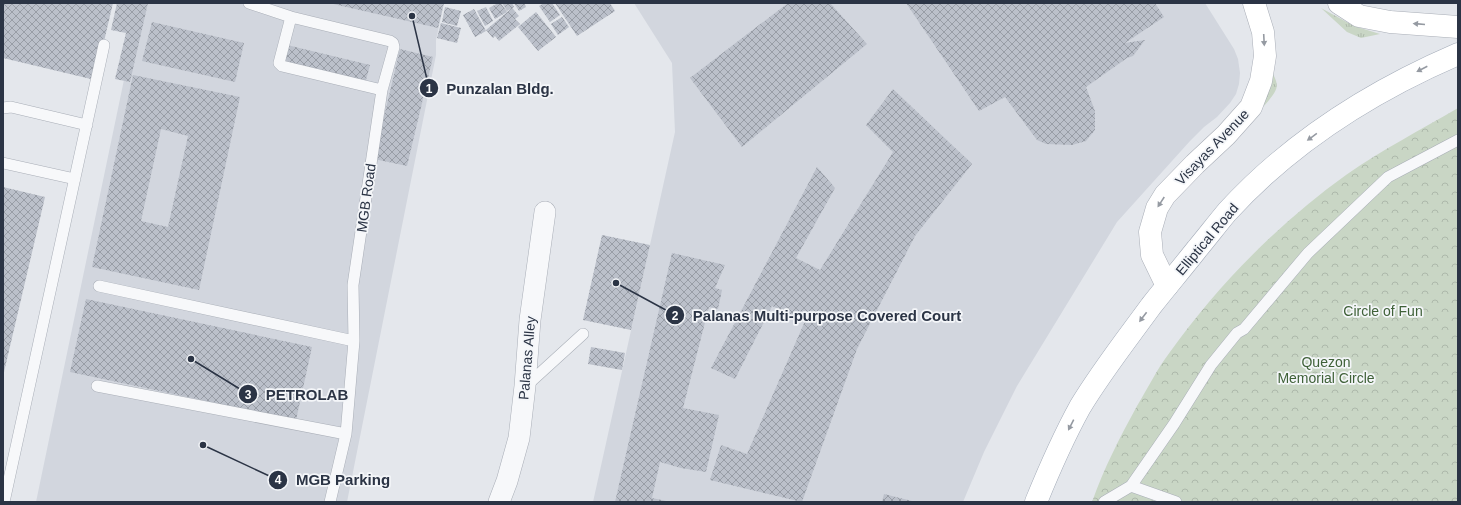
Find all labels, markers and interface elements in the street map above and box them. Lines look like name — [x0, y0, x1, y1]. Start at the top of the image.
one-way arrow — [1413, 20, 1425, 27]
one-way arrow — [1260, 34, 1267, 46]
one-way arrow — [1417, 66, 1428, 73]
callout: Punzalan Bldg. — [419, 75, 562, 102]
text: Punzalan Bldg. — [446, 80, 554, 97]
text: 1 — [426, 82, 433, 96]
street label: Visayas Avenue — [1172, 106, 1252, 188]
one-way arrow — [1306, 133, 1317, 141]
street label: MGB Road — [353, 163, 379, 233]
one-way arrow — [1157, 197, 1165, 207]
street label: Elliptical Road — [1172, 200, 1242, 278]
callout: Palanas Multi-purpose Covered Court — [665, 302, 970, 329]
park label: Circle of Fun — [1343, 303, 1423, 319]
text: Palanas Multi-purpose Covered Court — [693, 307, 961, 324]
text: 2 — [672, 309, 679, 323]
one-way arrow — [1139, 312, 1147, 323]
street label: Palanas Alley — [515, 315, 539, 401]
park label: Quezon Memorial Circle — [1277, 354, 1375, 386]
callout: PETROLAB — [238, 381, 356, 408]
text: PETROLAB — [266, 386, 348, 403]
text: 3 — [245, 388, 252, 402]
one-way arrow — [1068, 419, 1074, 431]
callout: MGB Parking — [268, 466, 398, 493]
text: MGB Parking — [296, 471, 390, 488]
text: 4 — [275, 473, 282, 487]

